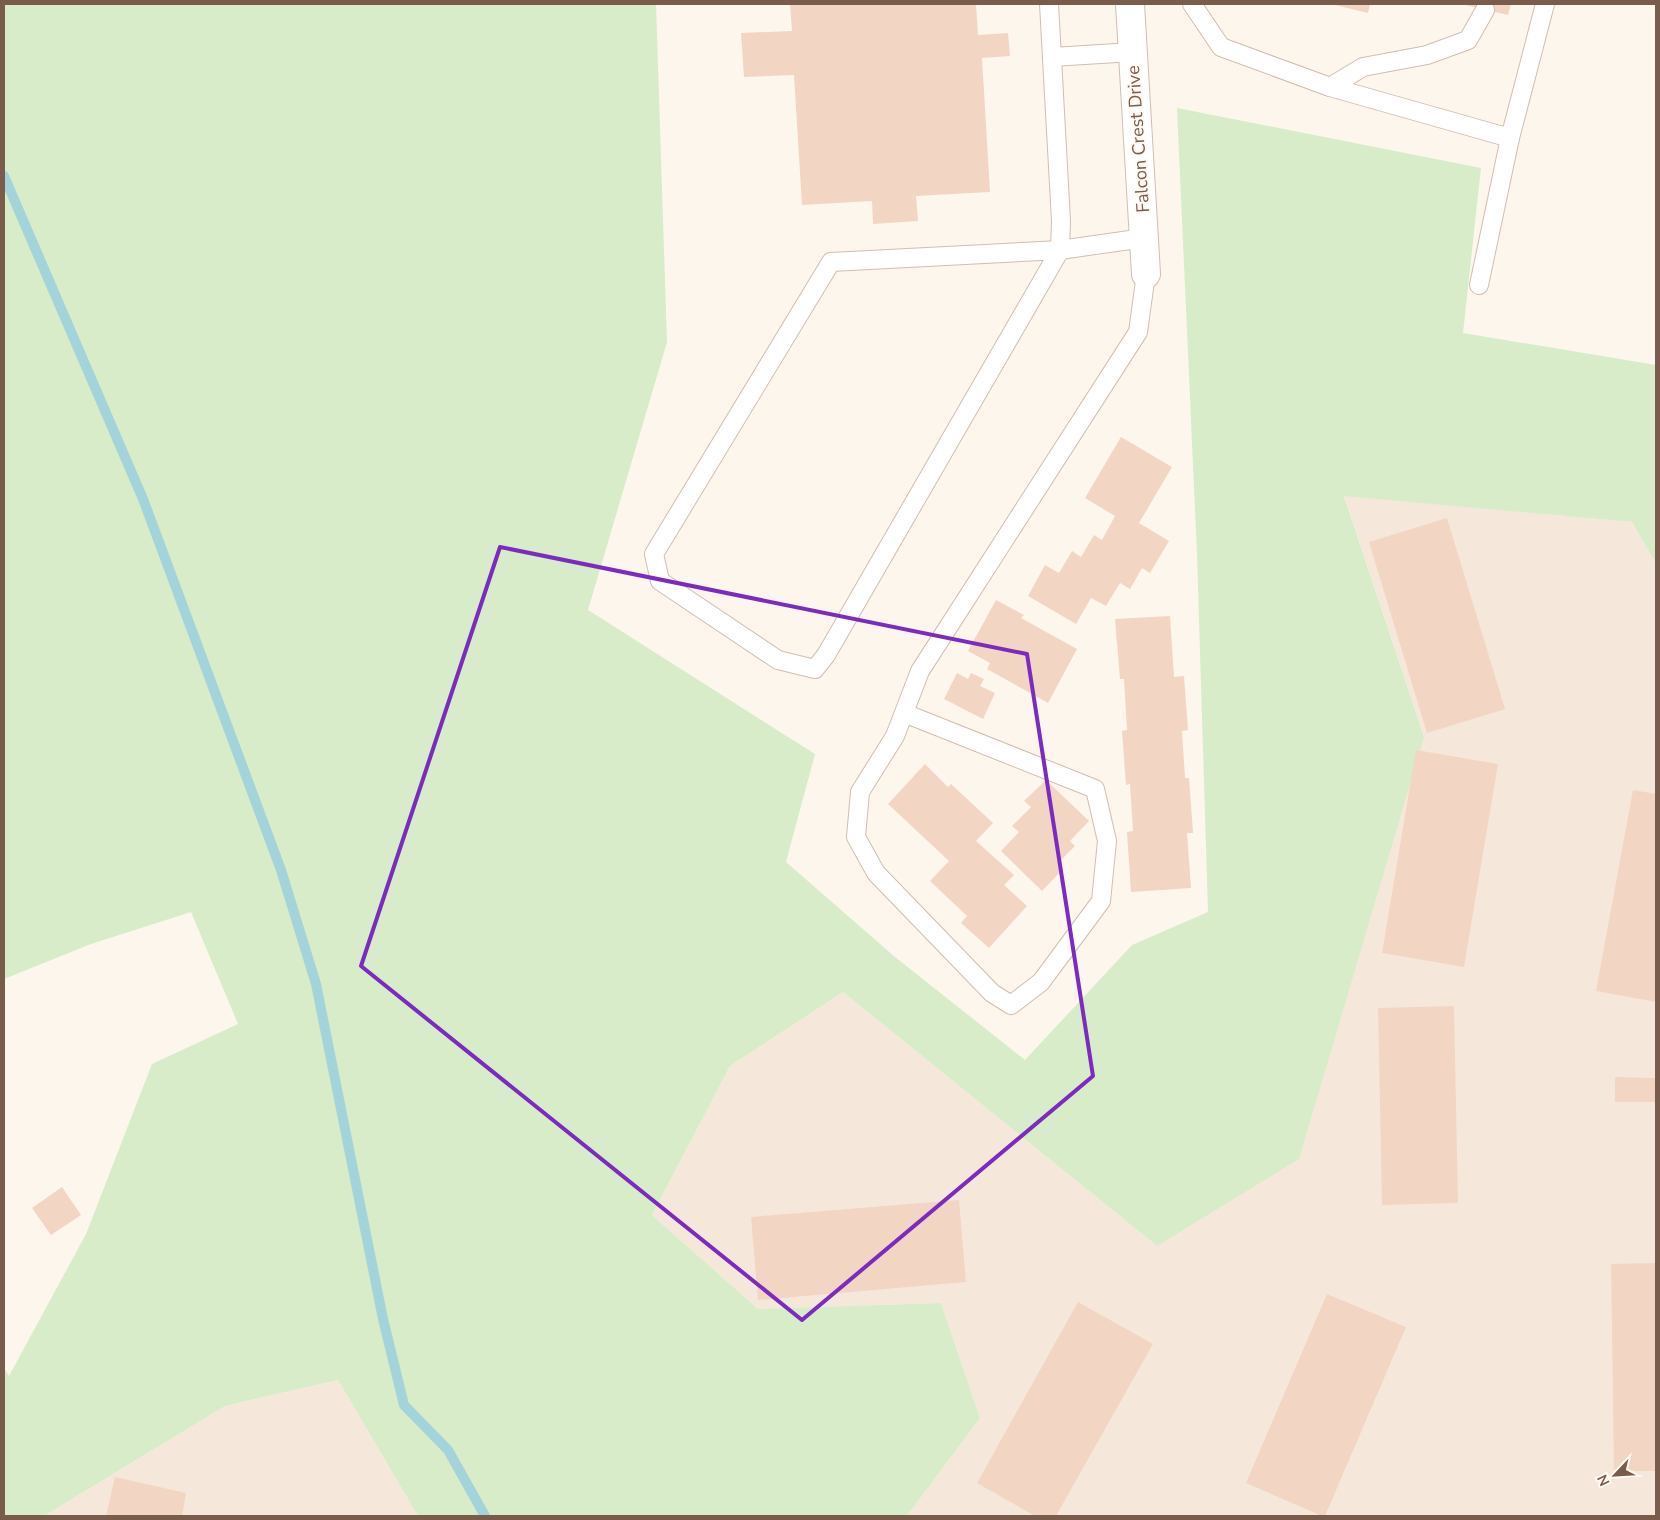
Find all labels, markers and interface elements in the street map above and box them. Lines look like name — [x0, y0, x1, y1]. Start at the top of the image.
street label: Falcon Crest Drive — [1121, 65, 1155, 213]
north arrow — [1590, 1450, 1640, 1500]
text: N — [1593, 1472, 1614, 1489]

